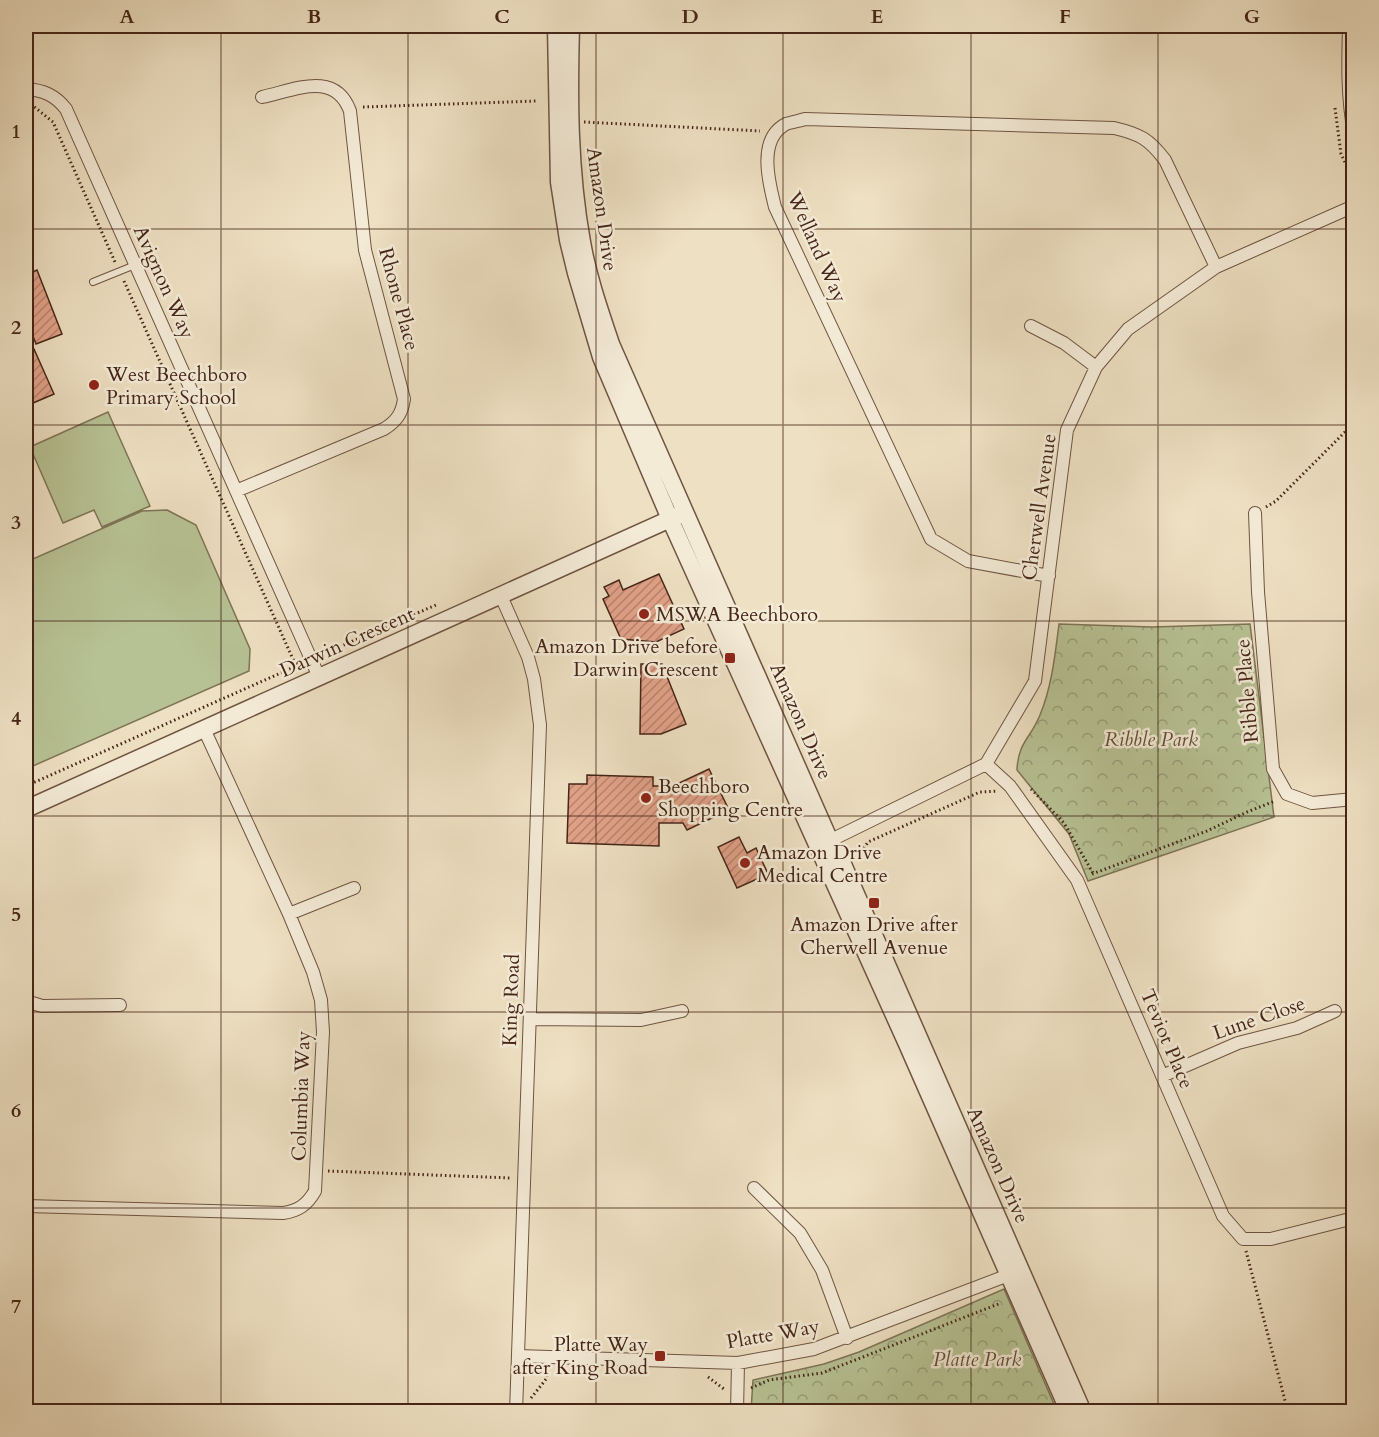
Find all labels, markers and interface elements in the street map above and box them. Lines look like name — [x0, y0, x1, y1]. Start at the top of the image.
text: A — [119, 3, 135, 30]
text: B — [307, 3, 321, 30]
text: C — [494, 3, 510, 30]
text: D — [681, 3, 699, 30]
text: E — [871, 3, 883, 30]
text: F — [1059, 3, 1071, 30]
text: G — [1244, 3, 1260, 30]
text: 1 — [11, 118, 21, 145]
street label: Amazon Drive — [580, 145, 624, 273]
street label: Welland Way — [780, 186, 854, 307]
street label: Avignon Way — [127, 221, 201, 343]
street label: Rhone Place — [372, 245, 426, 353]
text: 2 — [11, 314, 21, 341]
place label: West Beechboro Primary School — [105, 361, 247, 411]
marker: West Beechboro Primary School — [87, 378, 101, 392]
street label: Cherwell Avenue — [1015, 432, 1063, 582]
text: 3 — [11, 509, 21, 536]
street label: Darwin Crescent — [275, 600, 419, 684]
place label: MSWA Beechboro — [656, 601, 818, 628]
marker: MSWA Beechboro — [637, 607, 651, 621]
place label: Amazon Drive before Darwin Crescent — [535, 633, 719, 683]
street label: Ribble Place — [1229, 638, 1265, 744]
marker: Amazon Drive before Darwin Crescent — [723, 651, 737, 665]
street label: Amazon Drive — [763, 659, 839, 783]
text: 4 — [11, 705, 21, 732]
park label: Ribble Park — [1104, 726, 1198, 753]
place label: Beechboro Shopping Centre — [658, 773, 803, 823]
marker: Beechboro Shopping Centre — [639, 791, 653, 805]
place label: Amazon Drive Medical Centre — [757, 839, 888, 889]
marker: Amazon Drive Medical Centre — [738, 856, 752, 870]
marker: Amazon Drive after Cherwell Avenue — [867, 896, 881, 910]
text: 5 — [11, 901, 21, 928]
place label: Amazon Drive after Cherwell Avenue — [790, 911, 958, 961]
street label: King Road — [496, 953, 526, 1047]
street label: Teviot Place — [1134, 985, 1200, 1093]
street label: Lune Close — [1209, 990, 1309, 1046]
street label: Columbia Way — [285, 1030, 317, 1162]
text: 6 — [11, 1097, 21, 1124]
street label: Amazon Drive — [960, 1103, 1036, 1227]
text: 7 — [11, 1293, 21, 1320]
street label: Platte Way — [724, 1312, 822, 1355]
place label: Platte Way after King Road — [513, 1331, 648, 1381]
park label: Platte Park — [933, 1346, 1021, 1373]
marker: Platte Way after King Road — [653, 1349, 667, 1363]

